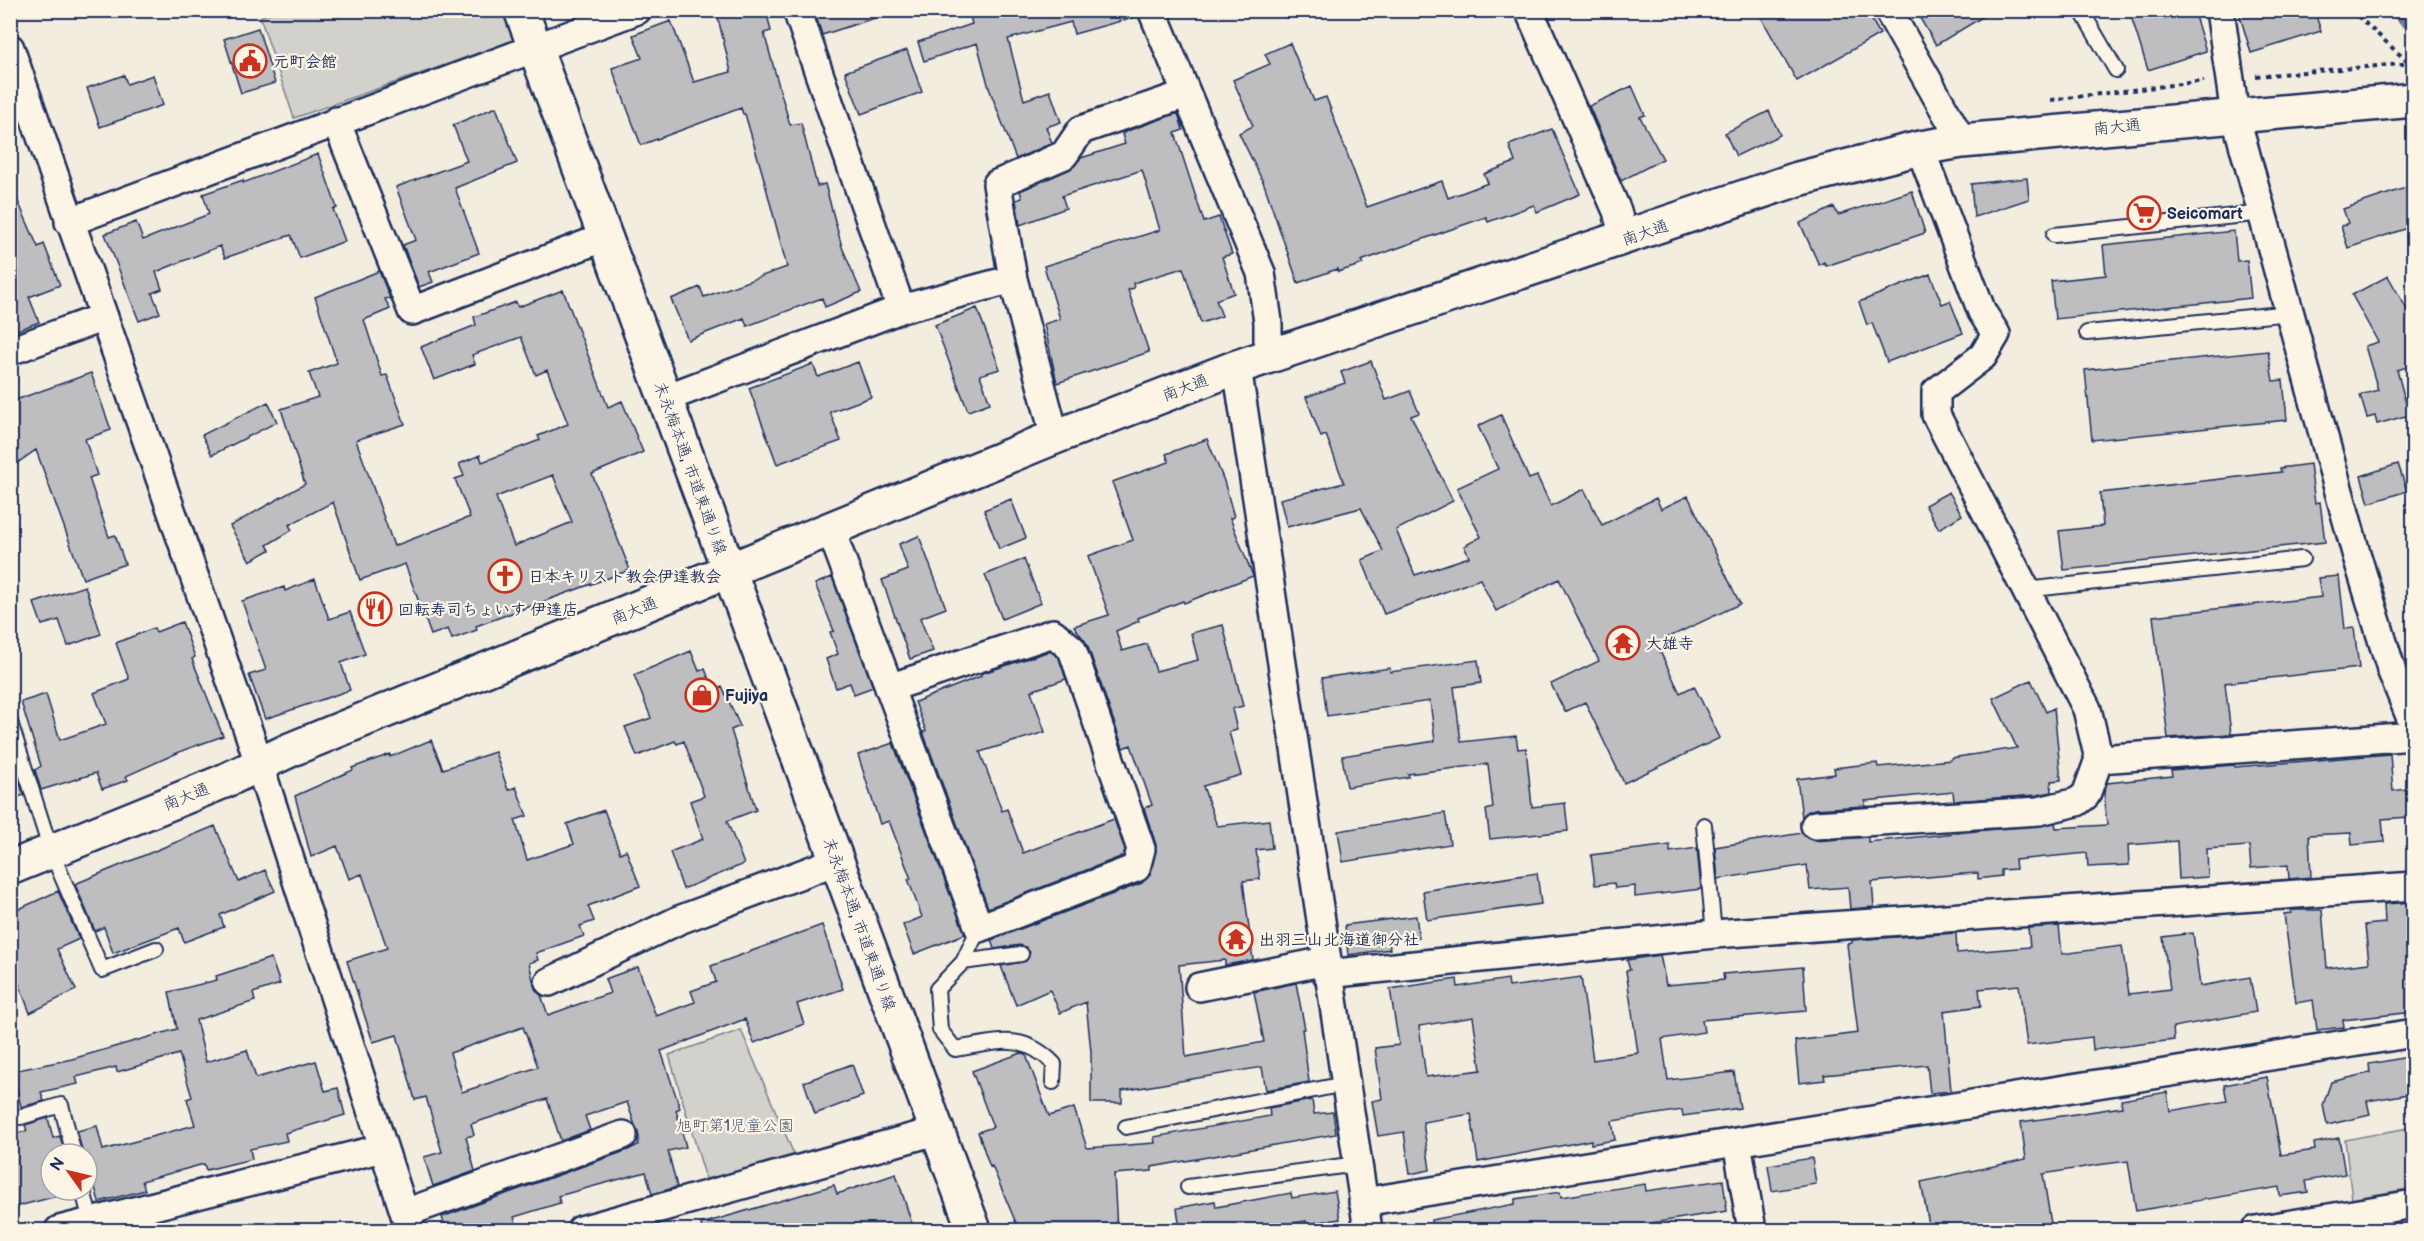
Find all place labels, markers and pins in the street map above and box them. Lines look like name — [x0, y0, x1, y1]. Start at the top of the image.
public building icon: 元町会館 — [232, 43, 268, 79]
place label: 元町会館 — [273, 53, 337, 72]
supermarket icon: Seicomart — [2126, 195, 2162, 231]
place label: Seicomart — [2167, 205, 2243, 224]
church icon: 日本キリスト教会伊達教会 — [487, 558, 523, 594]
place label: 日本キリスト教会伊達教会 — [528, 568, 721, 587]
restaurant icon: 回転寿司ちょいす 伊達店 — [357, 591, 393, 627]
place label: 回転寿司ちょいす 伊達店 — [398, 601, 578, 620]
temple icon: 大雄寺 — [1605, 625, 1641, 661]
place label: 大雄寺 — [1646, 635, 1694, 654]
shop icon: Fujiya — [684, 677, 720, 713]
place label: Fujiya — [725, 687, 768, 706]
temple icon: 出羽三山北海道御分社 — [1218, 921, 1254, 957]
place label: 出羽三山北海道御分社 — [1259, 931, 1419, 950]

